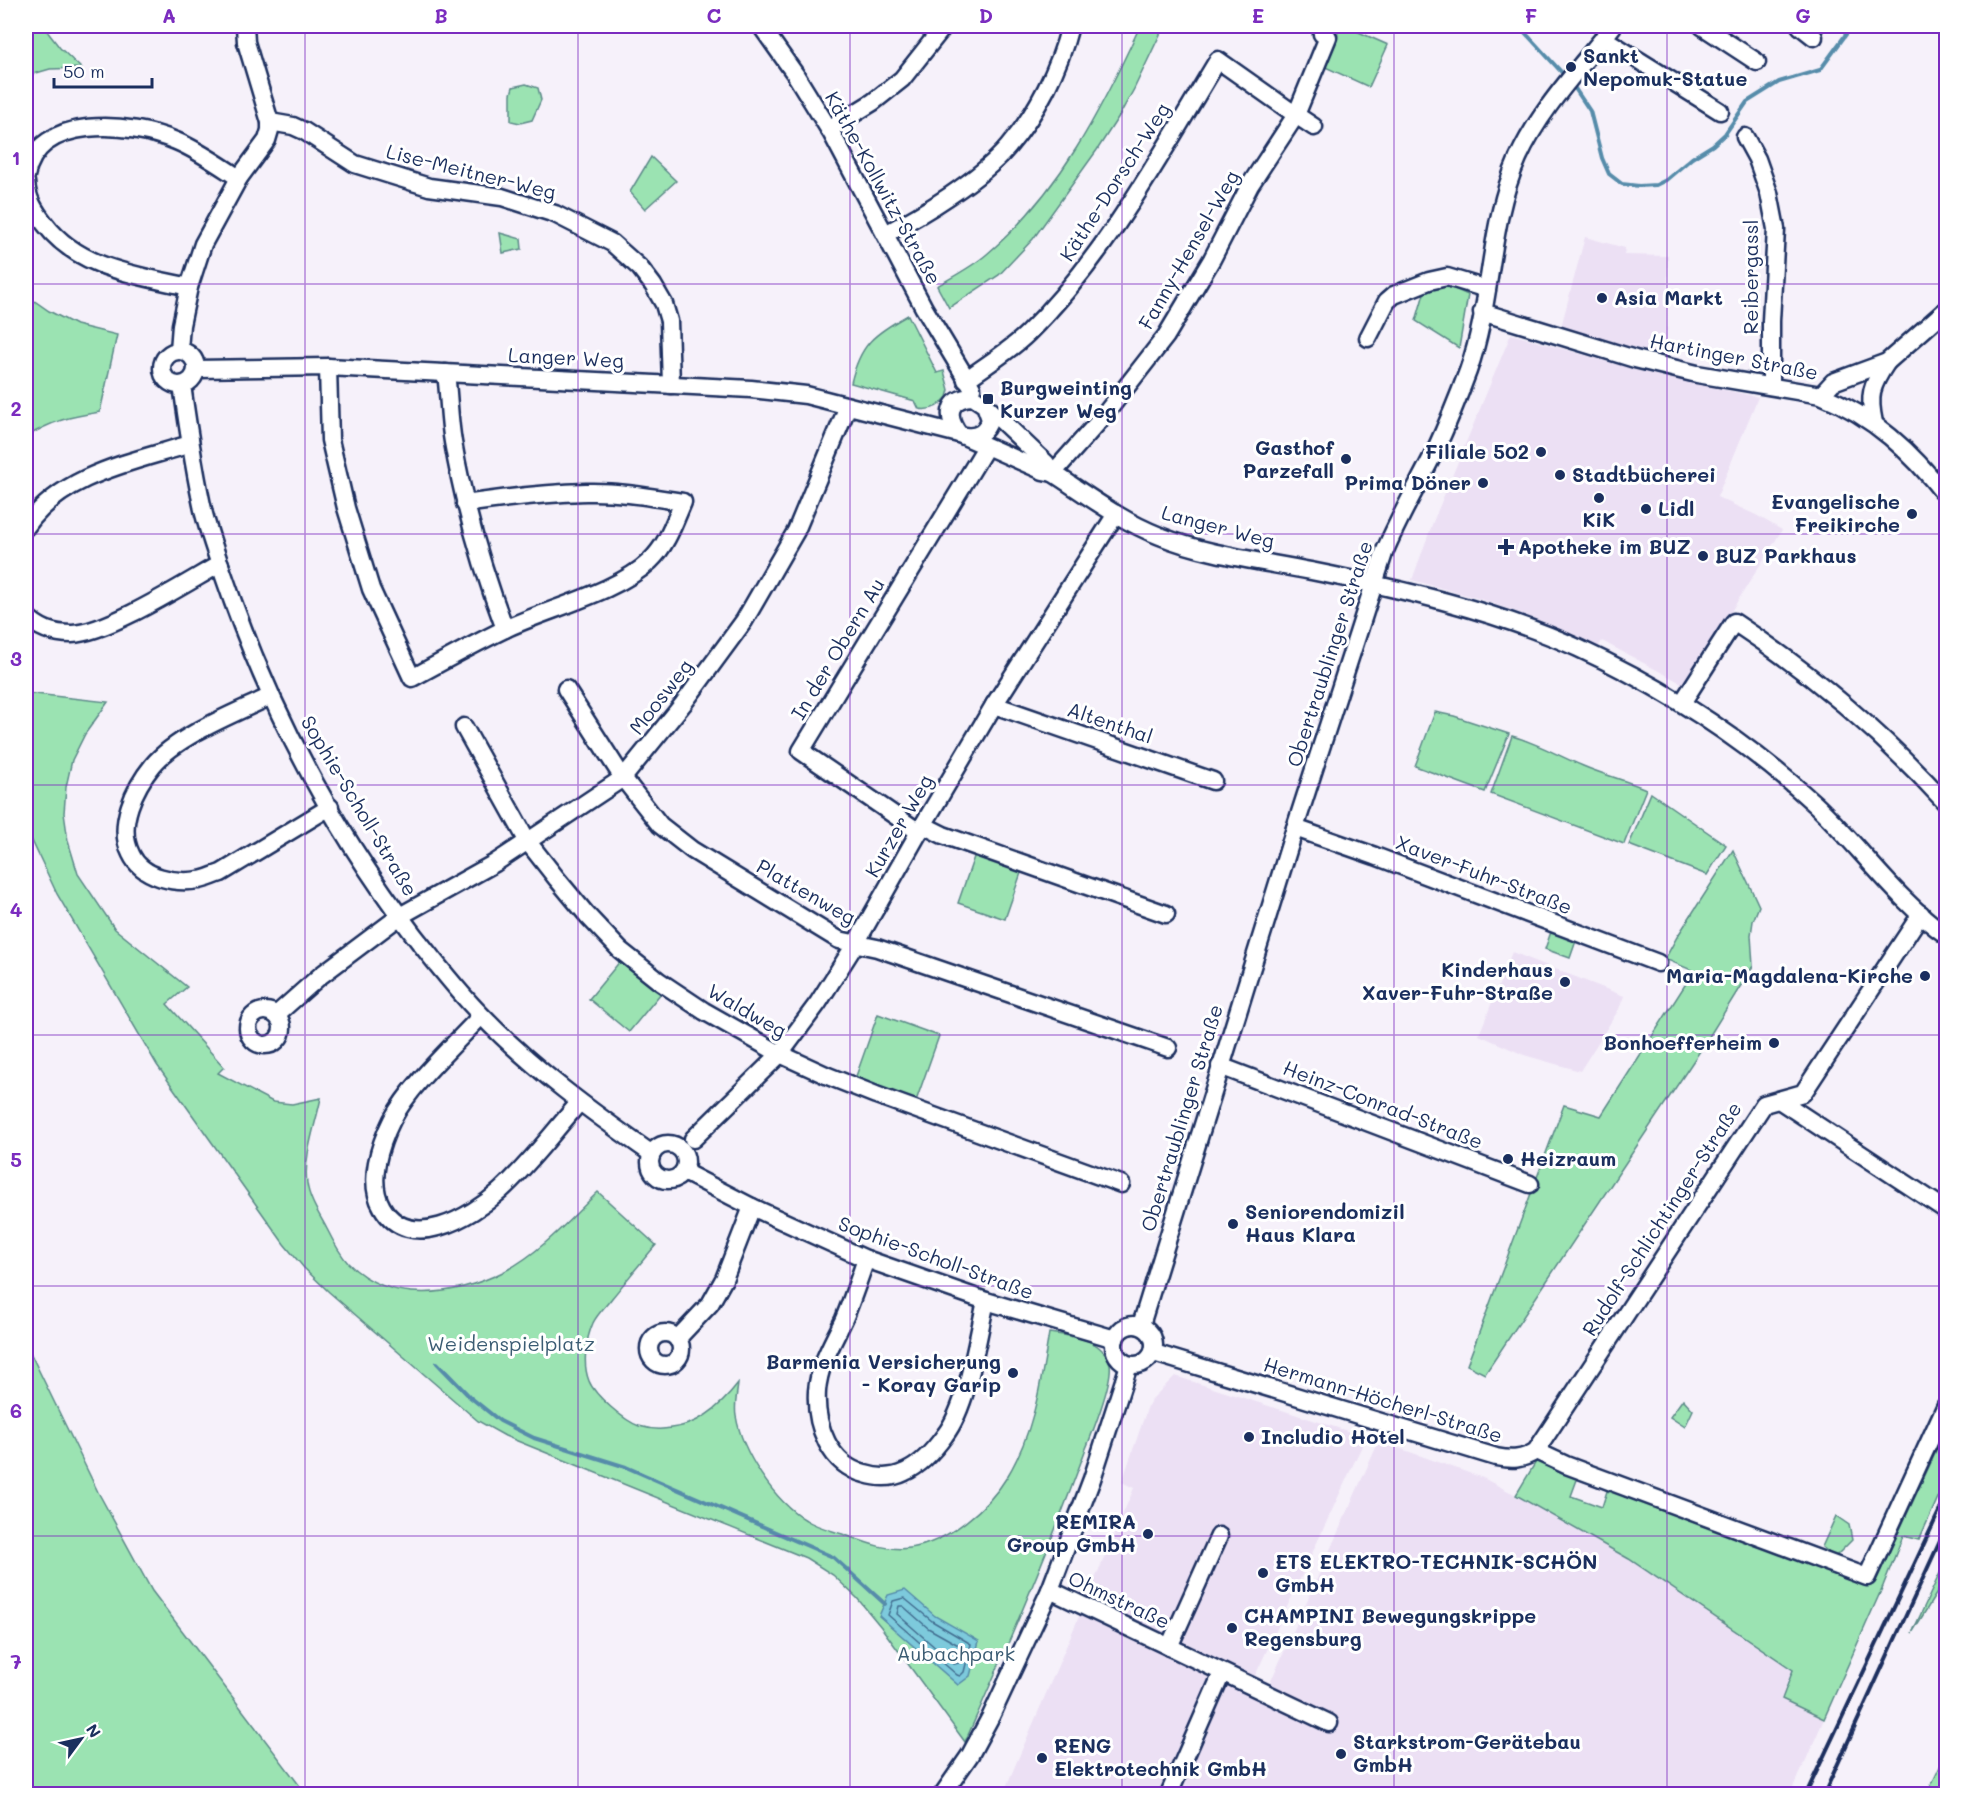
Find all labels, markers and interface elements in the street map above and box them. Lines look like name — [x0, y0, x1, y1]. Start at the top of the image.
text: A — [162, 2, 176, 28]
text: B — [434, 2, 448, 28]
text: C — [707, 2, 722, 28]
text: D — [979, 2, 993, 28]
text: E — [1252, 2, 1264, 28]
text: F — [1525, 2, 1538, 28]
text: G — [1795, 2, 1811, 28]
place label: Sankt Nepomuk-Statue — [1583, 42, 1747, 91]
scale bar — [54, 51, 152, 89]
text: 50 m — [63, 59, 105, 83]
marker: Sankt Nepomuk-Statue — [1564, 60, 1578, 74]
street label: Käthe-Kollwitz-Straße — [820, 86, 948, 289]
street label: Käthe-Dorsch-Weg — [1053, 97, 1175, 266]
street label: Lise-Meitner-Weg — [384, 137, 559, 205]
text: 1 — [12, 144, 20, 170]
street label: Fanny-Hensel-Weg — [1132, 165, 1244, 334]
street label: Reibergassl — [1737, 220, 1763, 335]
place label: Asia Markt — [1614, 284, 1723, 310]
marker: Asia Markt — [1595, 291, 1609, 305]
street label: Hartinger Straße — [1648, 327, 1821, 385]
street label: Langer Weg — [507, 341, 625, 373]
place label: Burgweinting Kurzer Weg — [1000, 374, 1132, 423]
marker: Burgweinting Kurzer Weg — [981, 392, 995, 406]
text: 2 — [10, 395, 22, 421]
place label: Gasthof Parzefall — [1243, 434, 1334, 483]
place label: Filiale 502 — [1425, 438, 1529, 464]
marker: Filiale 502 — [1534, 445, 1548, 459]
marker: Gasthof Parzefall — [1339, 452, 1353, 466]
place label: Stadtbücherei — [1572, 461, 1716, 487]
marker: Stadtbücherei — [1553, 468, 1567, 482]
place label: Prima Döner — [1345, 469, 1471, 495]
marker: Prima Döner — [1476, 476, 1490, 490]
place label: Evangelische Freikirche — [1771, 488, 1900, 537]
marker: KiK — [1592, 491, 1606, 505]
place label: Lidl — [1658, 495, 1694, 521]
street label: Langer Weg — [1159, 498, 1278, 554]
marker: Lidl — [1639, 502, 1653, 516]
place label: KiK — [1582, 506, 1616, 532]
marker: Evangelische Freikirche — [1905, 507, 1919, 521]
place label: Apotheke im BUZ — [1518, 533, 1691, 559]
street label: Obertraublinger Straße — [1280, 537, 1378, 770]
marker: Apotheke im BUZ — [1499, 540, 1513, 554]
place label: BUZ Parkhaus — [1715, 542, 1857, 568]
marker: BUZ Parkhaus — [1696, 549, 1710, 563]
street label: In der Obern Au — [785, 573, 890, 724]
text: 3 — [10, 645, 22, 671]
street label: Moosweg — [623, 653, 698, 739]
street label: Altenthal — [1064, 695, 1156, 749]
street label: Sophie-Scholl-Straße — [296, 711, 424, 900]
street label: Kurzer Weg — [858, 769, 938, 882]
street label: Xaver-Fuhr-Straße — [1393, 828, 1576, 920]
street label: Plattenweg — [752, 852, 861, 930]
text: 4 — [10, 896, 23, 922]
place label: Kinderhaus Xaver-Fuhr-Straße — [1362, 956, 1553, 1005]
place label: Maria-Magdalena-Kirche — [1666, 962, 1913, 988]
marker: Maria-Magdalena-Kirche — [1918, 969, 1932, 983]
marker: Kinderhaus Xaver-Fuhr-Straße — [1558, 975, 1572, 989]
street label: Waldweg — [703, 977, 792, 1043]
street label: Obertraublinger Straße — [1134, 1001, 1228, 1234]
place label: Bonhoefferheim — [1604, 1029, 1762, 1055]
marker: Bonhoefferheim — [1767, 1036, 1781, 1050]
street label: Heinz-Conrad-Straße — [1280, 1054, 1487, 1154]
street label: Rudolf-Schlichtinger-Straße — [1576, 1096, 1747, 1340]
place label: Heizraum — [1520, 1145, 1616, 1171]
text: 5 — [10, 1146, 22, 1172]
marker: Heizraum — [1501, 1152, 1515, 1166]
place label: Seniorendomizil Haus Klara — [1245, 1198, 1405, 1247]
street label: Sophie-Scholl-Straße — [835, 1210, 1038, 1304]
marker: Seniorendomizil Haus Klara — [1226, 1217, 1240, 1231]
park label: Weidenspielplatz — [427, 1330, 595, 1356]
place label: Barmenia Versicherung - Koray Garip — [766, 1348, 1001, 1397]
street label: Hermann-Höcherl-Straße — [1261, 1350, 1506, 1448]
marker: Barmenia Versicherung - Koray Garip — [1006, 1366, 1020, 1380]
text: 6 — [10, 1397, 22, 1423]
place label: Includio Hotel — [1261, 1423, 1405, 1449]
marker: Includio Hotel — [1242, 1430, 1256, 1444]
place label: REMIRA Group GmbH — [1007, 1508, 1136, 1557]
marker: REMIRA Group GmbH — [1141, 1527, 1155, 1541]
place label: ETS ELEKTRO-TECHNIK-SCHÖN GmbH — [1275, 1548, 1597, 1597]
street label: Ohmstraße — [1064, 1564, 1174, 1634]
marker: ETS ELEKTRO-TECHNIK-SCHÖN GmbH — [1256, 1566, 1270, 1580]
place label: CHAMPINI Bewegungskrippe Regensburg — [1244, 1602, 1536, 1651]
marker: CHAMPINI Bewegungskrippe Regensburg — [1225, 1621, 1239, 1635]
park label: Aubachpark — [897, 1640, 1015, 1666]
text: 7 — [10, 1648, 22, 1674]
north arrow — [51, 1709, 111, 1769]
text: N — [82, 1720, 106, 1741]
place label: Starkstrom-Gerätebau GmbH — [1353, 1728, 1581, 1777]
place label: RENG Elektrotechnik GmbH — [1054, 1732, 1267, 1781]
marker: Starkstrom-Gerätebau GmbH — [1334, 1747, 1348, 1761]
marker: RENG Elektrotechnik GmbH — [1035, 1751, 1049, 1765]

